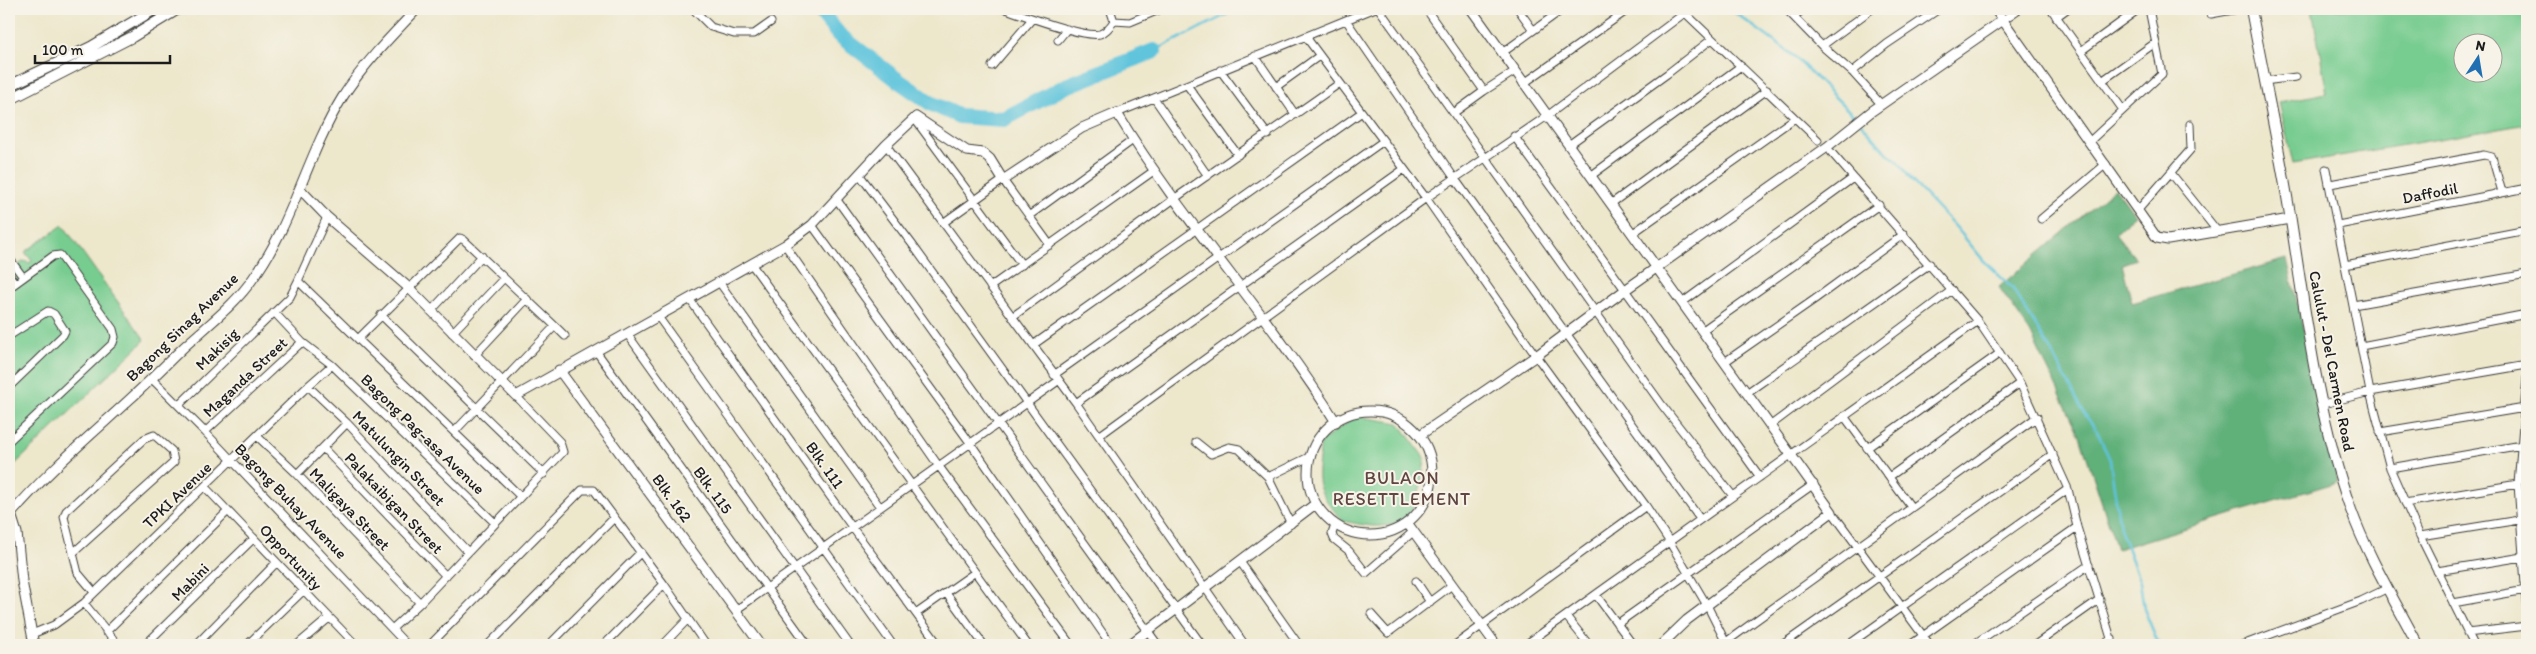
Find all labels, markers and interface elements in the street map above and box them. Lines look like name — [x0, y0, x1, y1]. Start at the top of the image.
scale bar — [35, 32, 170, 64]
north arrow — [2454, 32, 2504, 82]
text: N — [2474, 36, 2487, 55]
text: 100 m — [42, 41, 84, 59]
street label: Daffodil — [2401, 178, 2460, 208]
street label: Bagong Sinag Avenue — [122, 269, 242, 385]
street label: Calulut - Del Carmen Road — [2305, 269, 2359, 453]
street label: Makisig — [191, 323, 243, 374]
street label: Maganda Street — [199, 333, 291, 421]
street label: Bagong Pag-asa Avenue — [357, 370, 489, 498]
street label: Matulungin Street — [349, 406, 449, 510]
street label: Blk. 111 — [802, 438, 848, 493]
street label: Bagong Buhay Avenue — [231, 439, 351, 563]
street label: Palakaibigan Street — [341, 448, 447, 558]
street label: TPKI Avenue — [139, 457, 216, 532]
street label: Blk. 115 — [689, 463, 737, 517]
street label: Maligaya Street — [306, 464, 394, 554]
district label: BULAON RESETTLEMENT — [1333, 467, 1471, 510]
street label: Blk. 162 — [648, 470, 696, 526]
street label: Opportunity — [256, 520, 327, 594]
street label: Mabini — [167, 559, 213, 605]

